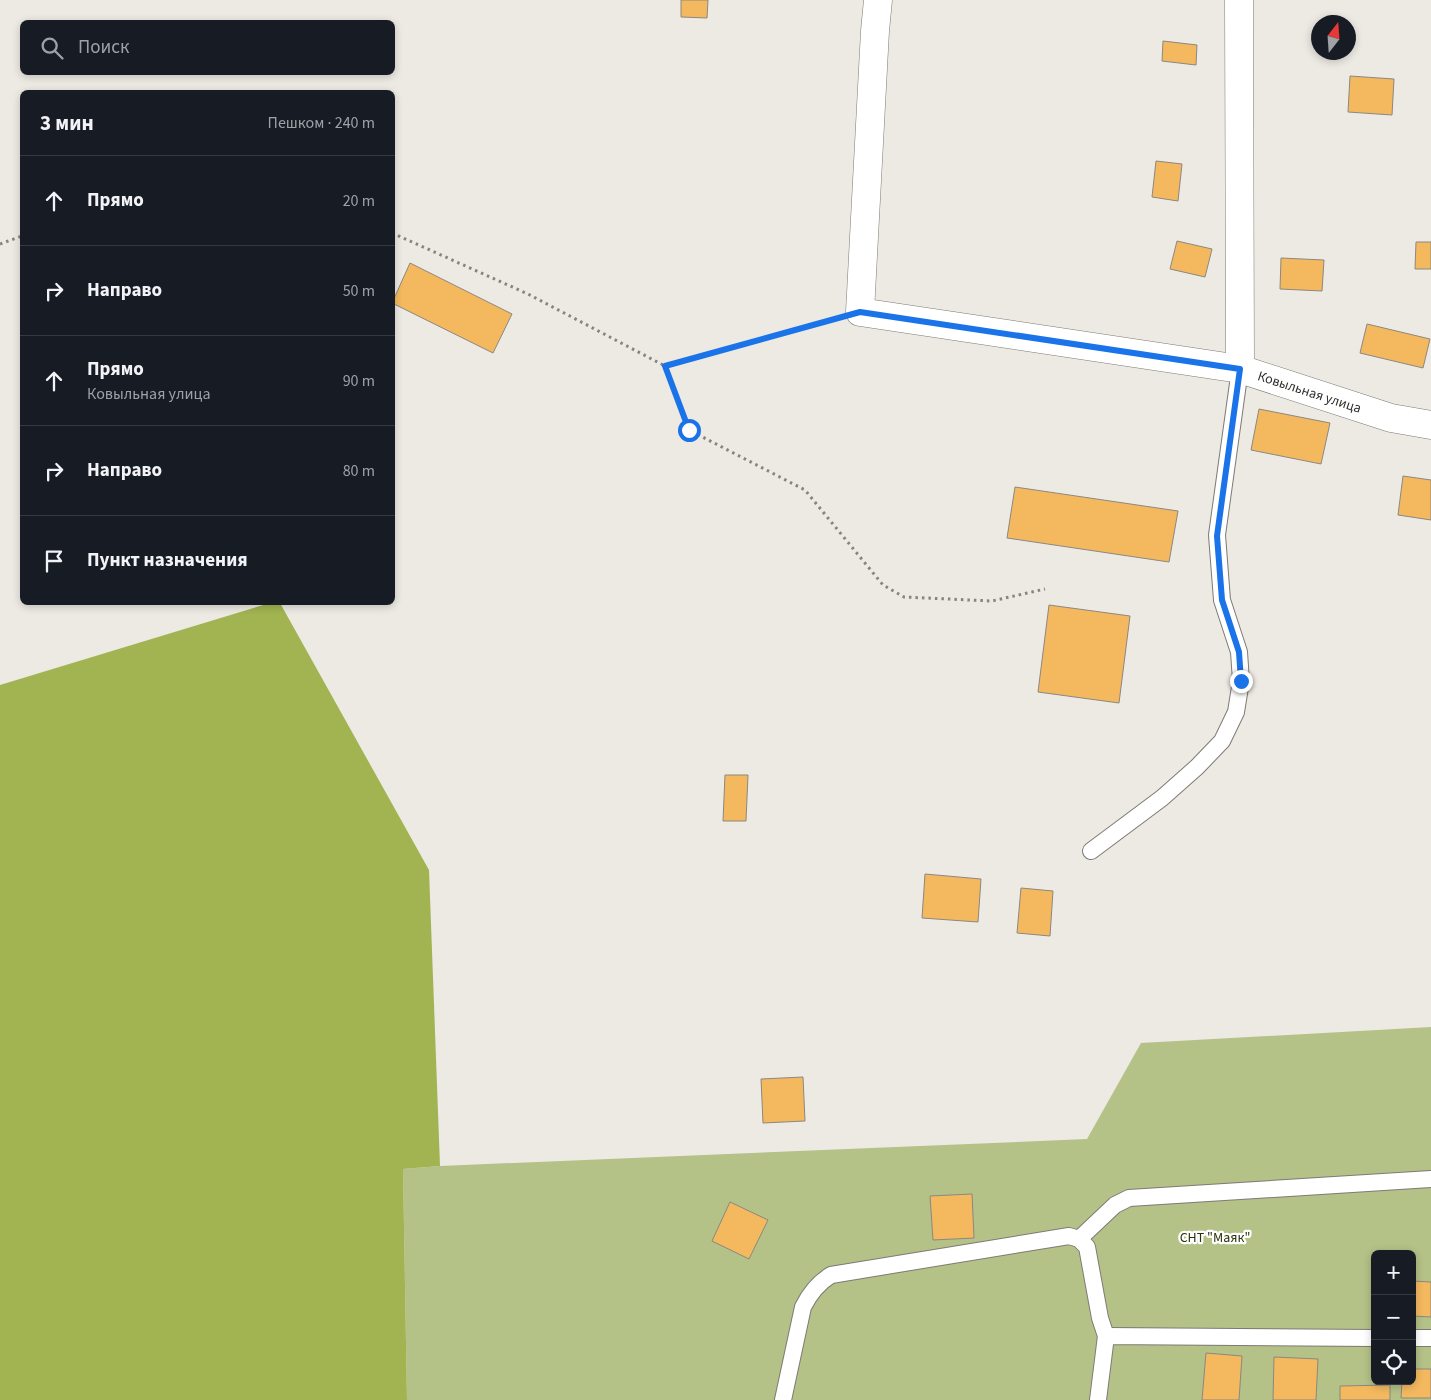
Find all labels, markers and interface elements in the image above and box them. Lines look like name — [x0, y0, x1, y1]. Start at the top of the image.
north arrow — [1311, 15, 1356, 60]
search box — [20, 20, 395, 75]
icon: search — [38, 34, 66, 62]
text: Поиск — [78, 34, 129, 61]
text: 3 мин — [40, 108, 94, 138]
text: Пешком · 240 m — [268, 112, 375, 134]
icon: ahead — [40, 187, 68, 215]
text: Прямо — [87, 187, 144, 214]
text: 20 m — [343, 190, 375, 212]
icon: right — [40, 277, 68, 305]
text: Направо — [87, 277, 162, 304]
text: 50 m — [343, 280, 375, 302]
text: Прямо — [87, 356, 144, 383]
street label: Ковыльная улица — [1255, 366, 1364, 419]
icon: ahead — [40, 367, 68, 395]
text: 90 m — [343, 370, 375, 392]
text: Ковыльная улица — [87, 383, 211, 405]
route start — [678, 419, 701, 442]
icon: right — [40, 457, 68, 485]
text: Направо — [87, 457, 162, 484]
text: 80 m — [343, 460, 375, 482]
icon: arrive — [40, 547, 68, 575]
text: Пункт назначения — [87, 547, 248, 574]
route end — [1230, 670, 1253, 693]
park label: СНТ "Маяк" — [1180, 1228, 1250, 1248]
map controls — [1371, 1250, 1416, 1385]
button: + — [1371, 1250, 1416, 1295]
button: − — [1371, 1295, 1416, 1340]
button: locate — [1371, 1340, 1416, 1385]

